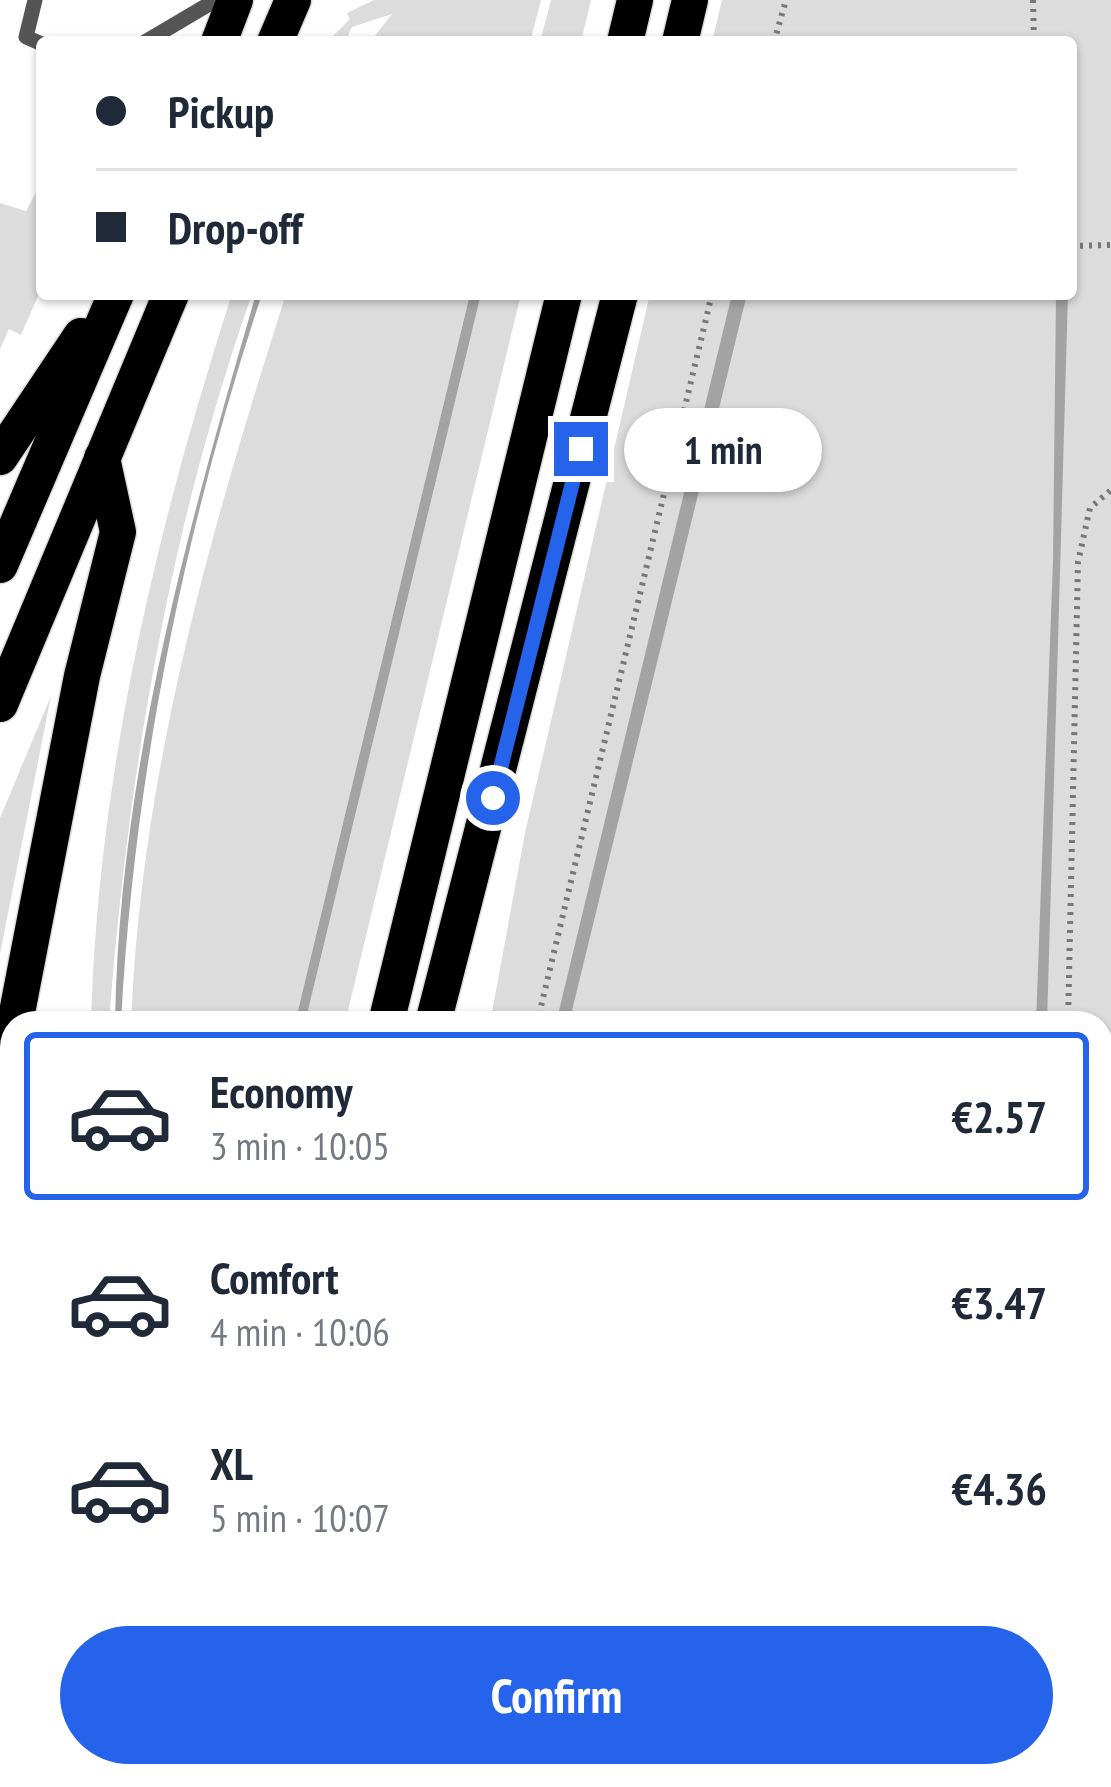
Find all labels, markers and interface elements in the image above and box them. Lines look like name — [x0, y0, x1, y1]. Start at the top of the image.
text: Pickup — [168, 82, 274, 140]
text: Drop-off — [168, 198, 302, 256]
callout: 1 min — [623, 407, 821, 491]
route end — [554, 422, 608, 476]
text: 1 min — [684, 424, 762, 475]
route start — [466, 771, 520, 825]
icon: car — [66, 1062, 174, 1170]
text: Economy — [210, 1062, 353, 1120]
text: €2.57 — [951, 1087, 1047, 1145]
text: 3 min · 10:05 — [210, 1120, 390, 1171]
icon: car — [66, 1248, 174, 1356]
text: Comfort — [210, 1248, 339, 1306]
text: €3.47 — [951, 1273, 1047, 1331]
text: 4 min · 10:06 — [210, 1306, 390, 1357]
icon: car — [66, 1434, 174, 1542]
text: XL — [210, 1434, 253, 1492]
text: €4.36 — [951, 1459, 1047, 1517]
text: 5 min · 10:07 — [210, 1492, 390, 1543]
button: Confirm — [60, 1626, 1053, 1764]

